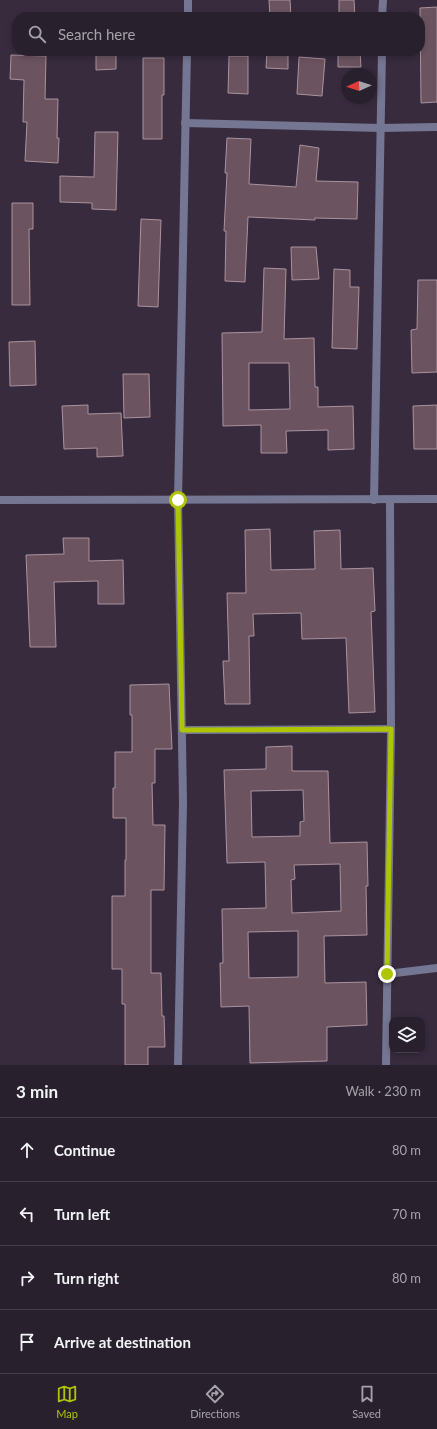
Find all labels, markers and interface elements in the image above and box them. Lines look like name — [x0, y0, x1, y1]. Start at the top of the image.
search box — [12, 12, 425, 56]
icon: search — [26, 23, 48, 45]
text: Search here — [58, 25, 135, 43]
north arrow — [341, 68, 377, 104]
route start — [169, 491, 187, 509]
route end — [378, 965, 396, 983]
map controls — [389, 1017, 425, 1053]
button: layers — [389, 1017, 425, 1053]
text: 3 min — [16, 1081, 58, 1102]
text: Walk · 230 m — [345, 1083, 421, 1099]
icon: ahead — [16, 1139, 38, 1161]
text: Continue — [54, 1141, 115, 1159]
text: 80 m — [392, 1142, 421, 1158]
icon: left — [16, 1203, 38, 1225]
text: Turn left — [54, 1205, 110, 1223]
text: 70 m — [392, 1206, 421, 1222]
icon: right — [16, 1267, 38, 1289]
text: Turn right — [54, 1269, 119, 1287]
text: 80 m — [392, 1270, 421, 1286]
icon: arrive — [16, 1331, 38, 1353]
text: Arrive at destination — [54, 1333, 191, 1351]
tab: Map — [56, 1383, 78, 1420]
tab: Directions — [190, 1383, 240, 1420]
tab: Saved — [352, 1383, 381, 1420]

